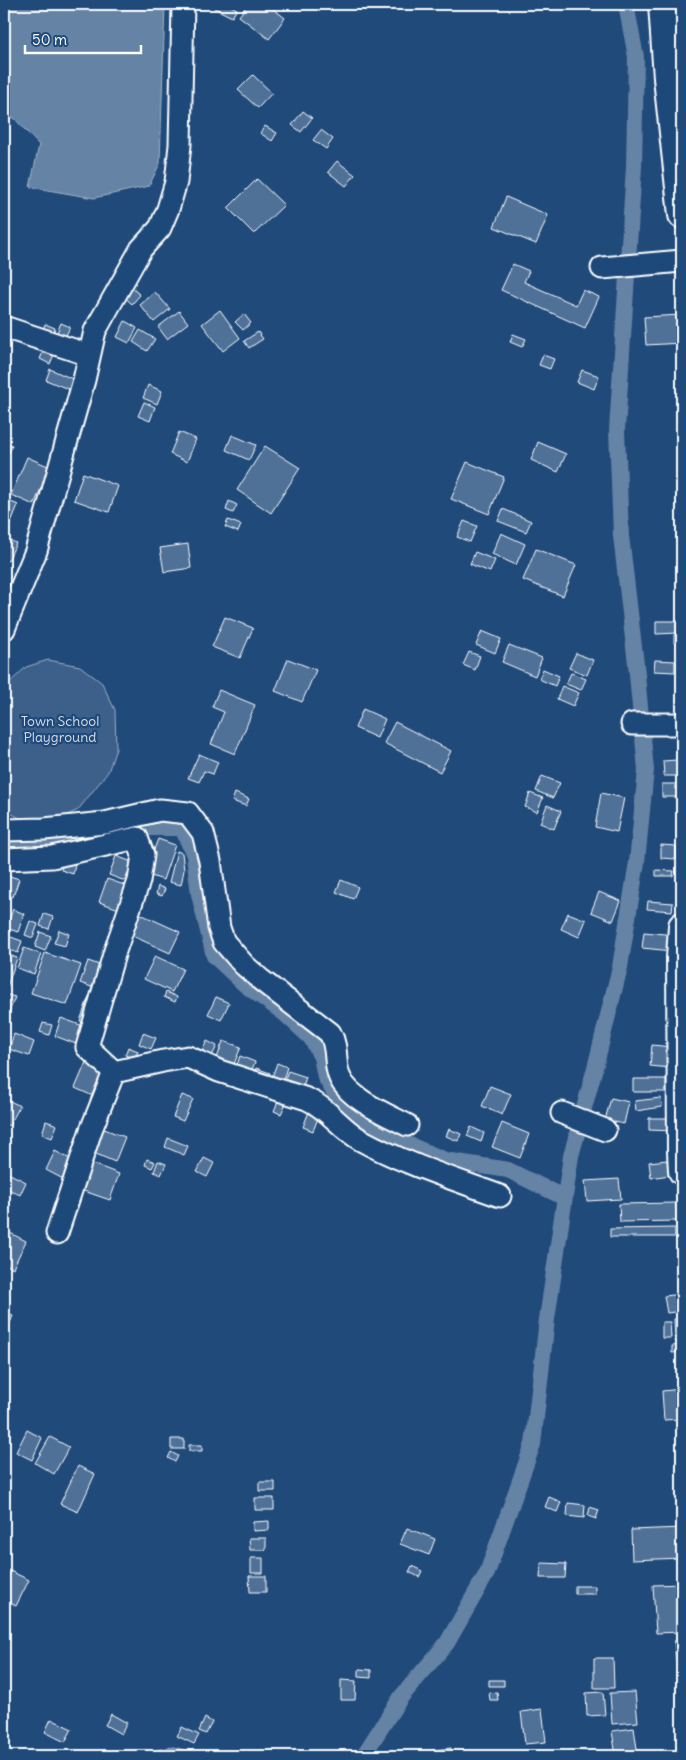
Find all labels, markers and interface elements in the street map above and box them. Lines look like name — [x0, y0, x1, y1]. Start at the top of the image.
scale bar — [25, 22, 141, 54]
text: 50 m — [32, 30, 67, 49]
park label: Town School Playground — [21, 712, 99, 746]

